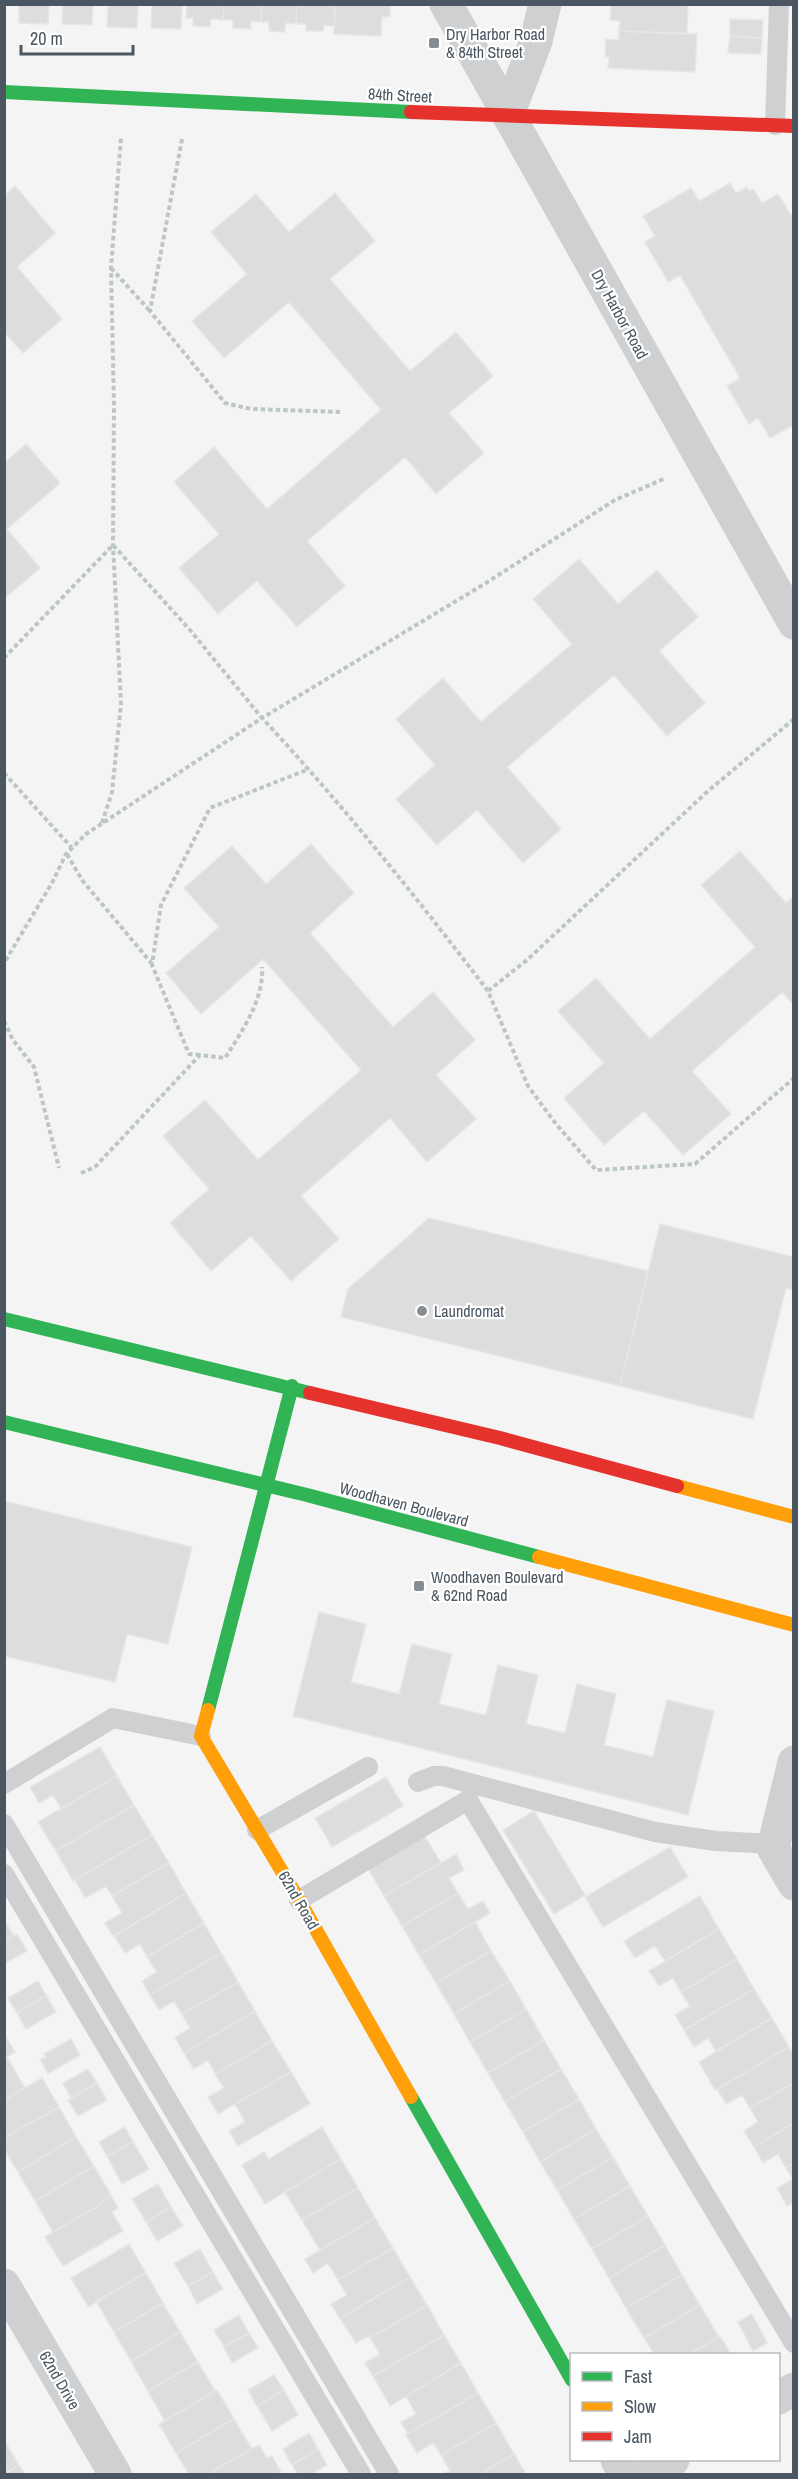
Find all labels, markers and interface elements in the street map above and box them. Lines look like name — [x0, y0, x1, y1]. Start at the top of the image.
scale bar — [21, 18, 134, 56]
place label: Dry Harbor Road & 84th Street — [446, 23, 545, 63]
text: 20 m — [30, 26, 63, 51]
marker: Dry Harbor Road & 84th Street — [427, 36, 441, 50]
street label: 84th Street — [367, 82, 433, 108]
street label: Dry Harbor Road — [586, 265, 654, 363]
place label: Laundromat — [434, 1300, 504, 1322]
marker: Laundromat — [415, 1304, 429, 1318]
street label: Woodhaven Boulevard — [337, 1476, 471, 1532]
place label: Woodhaven Boulevard & 62nd Road — [431, 1566, 564, 1606]
marker: Woodhaven Boulevard & 62nd Road — [412, 1579, 426, 1593]
street label: 62nd Road — [273, 1867, 325, 1933]
street label: 62nd Drive — [34, 2347, 86, 2413]
legend — [570, 2353, 780, 2461]
text: Fast — [624, 2364, 652, 2389]
text: Slow — [624, 2394, 656, 2419]
text: Jam — [624, 2424, 652, 2449]

